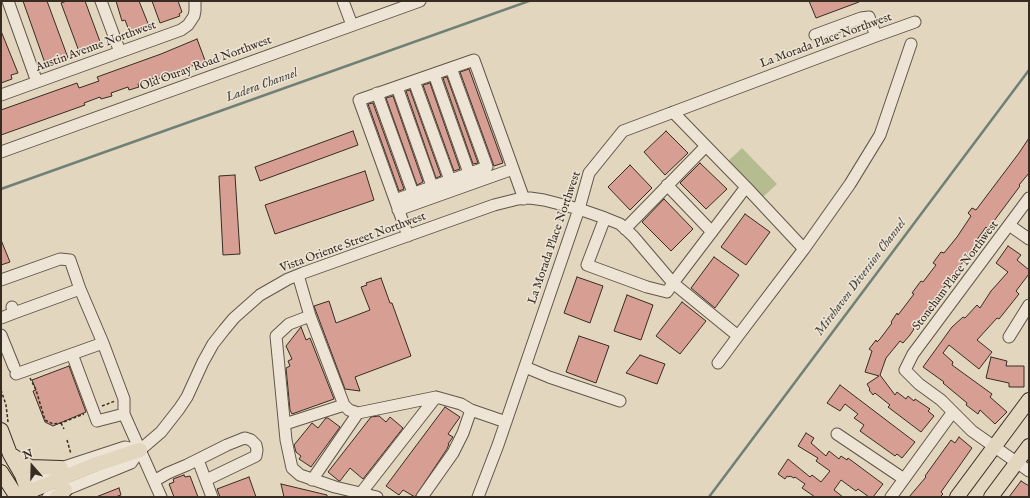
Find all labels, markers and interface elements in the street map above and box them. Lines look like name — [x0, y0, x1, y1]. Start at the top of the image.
street label: La Morada Place Northwest — [758, 10, 894, 72]
street label: Austin Avenue Northwest — [34, 19, 158, 75]
street label: Old Ouray Road Northwest — [138, 33, 274, 95]
water label: Ladera Channel — [224, 66, 300, 106]
street label: La Morada Place Northwest — [526, 170, 584, 306]
street label: Vista Oriente Street Northwest — [278, 210, 428, 276]
water label: Mirehaven Diversion Channel — [812, 217, 910, 339]
street label: Stoneham Place Northwest — [910, 218, 1002, 334]
north arrow — [12, 446, 52, 486]
text: N — [21, 447, 35, 463]

